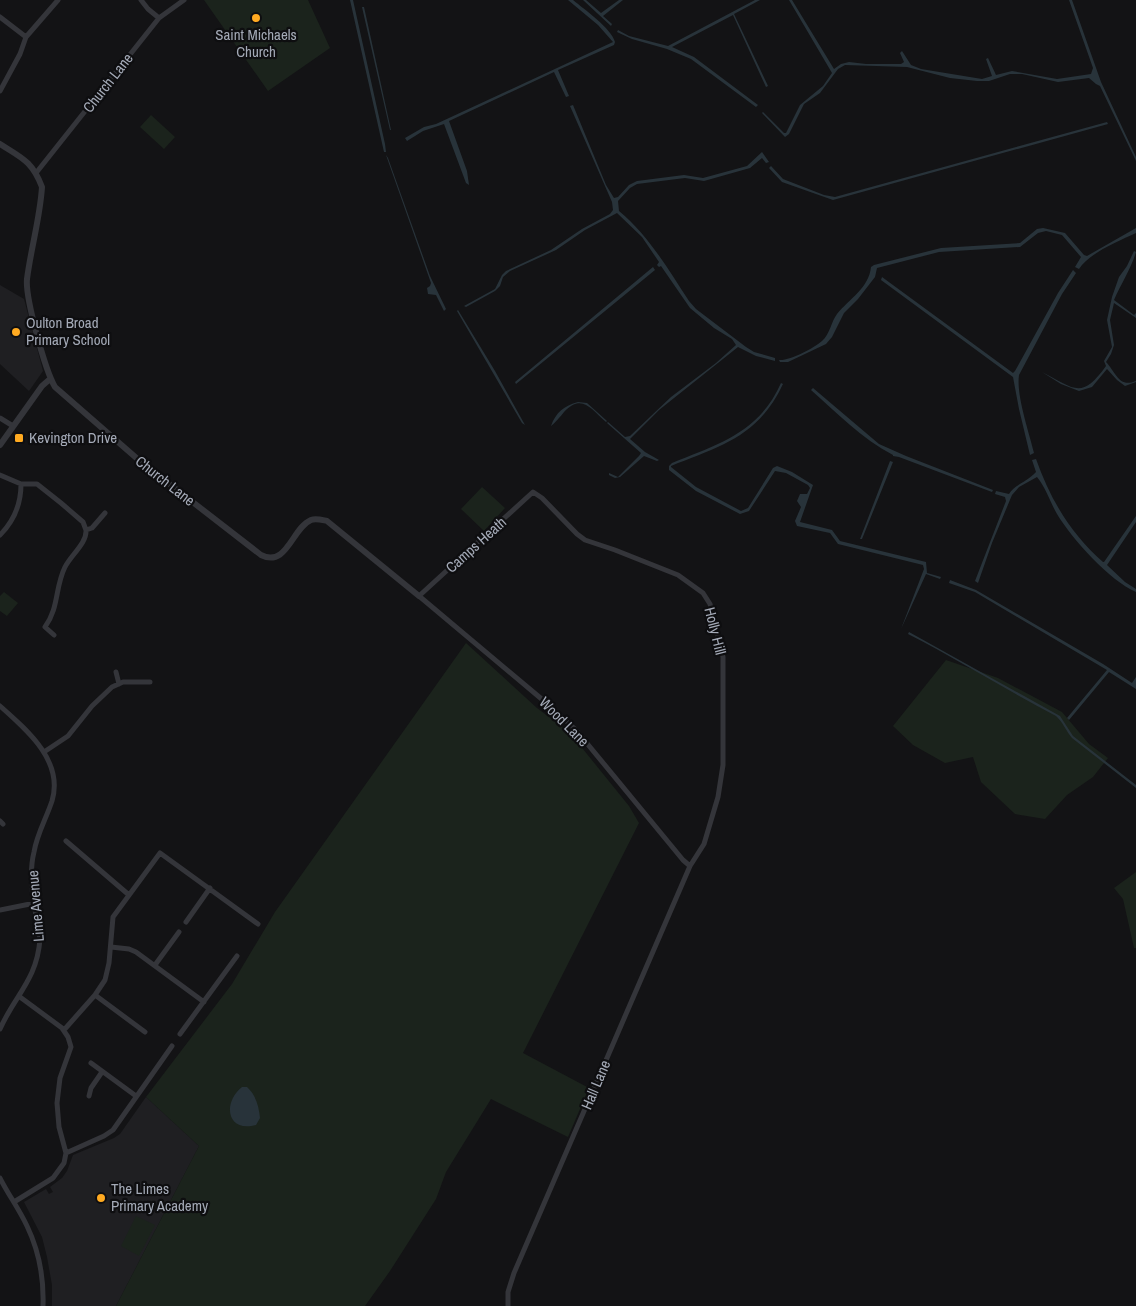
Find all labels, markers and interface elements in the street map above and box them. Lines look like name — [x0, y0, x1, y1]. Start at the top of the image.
marker: Saint Michaels Church — [250, 12, 262, 24]
place label: Saint Michaels Church — [215, 24, 297, 62]
street label: Church Lane — [78, 48, 138, 117]
place label: Oulton Broad Primary School — [26, 312, 110, 350]
marker: Oulton Broad Primary School — [10, 326, 22, 338]
place label: Kevington Drive — [29, 427, 117, 448]
marker: Kevington Drive — [13, 432, 25, 444]
street label: Church Lane — [131, 451, 200, 511]
street label: Camps Heath — [441, 512, 511, 578]
street label: Holly Hill — [699, 605, 732, 657]
street label: Wood Lane — [535, 692, 594, 751]
street label: Lime Avenue — [22, 869, 49, 943]
street label: Hall Lane — [576, 1057, 615, 1113]
place label: The Limes Primary Academy — [111, 1178, 209, 1216]
marker: The Limes Primary Academy — [95, 1192, 107, 1204]

